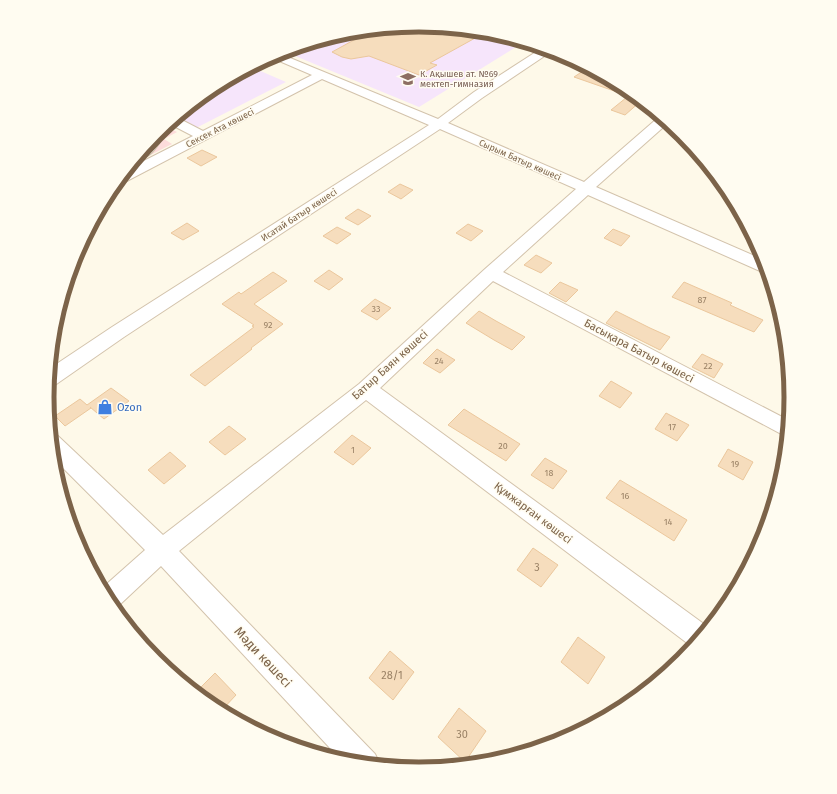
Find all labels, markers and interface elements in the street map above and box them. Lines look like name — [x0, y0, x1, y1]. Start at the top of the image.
place label: К. Ақышев ат. №69 мектеп-гимназия — [420, 69, 498, 89]
school or university icon: К. Ақышев ат. №69 мектеп-гимназия — [399, 70, 417, 88]
street label: Сексек Ата көшесі — [184, 106, 256, 150]
street label: Сырым Батыр көшесі — [477, 137, 563, 183]
street label: Исатай батыр көшесі — [259, 187, 339, 243]
house number: 87 — [698, 295, 706, 305]
house number: 33 — [372, 304, 380, 314]
street label: Басықара Батыр көшесі — [582, 316, 696, 386]
house number: 92 — [264, 320, 272, 330]
street label: Батыр Баян көшесі — [349, 328, 431, 402]
house number: 24 — [434, 356, 444, 366]
house number: 22 — [704, 361, 712, 371]
shop icon: Ozon — [96, 398, 114, 416]
place label: Ozon — [117, 401, 142, 414]
house number: 17 — [668, 422, 676, 432]
house number: 20 — [498, 441, 508, 451]
house number: 1 — [351, 445, 355, 455]
house number: 19 — [731, 459, 740, 469]
house number: 18 — [545, 468, 553, 478]
street label: Құмжарған көшесі — [491, 479, 575, 547]
house number: 16 — [621, 491, 630, 501]
house number: 14 — [664, 517, 673, 527]
house number: 3 — [534, 561, 540, 574]
street label: Мәди көшесі — [231, 624, 295, 690]
house number: 28/1 — [381, 669, 403, 682]
house number: 30 — [456, 728, 468, 741]

